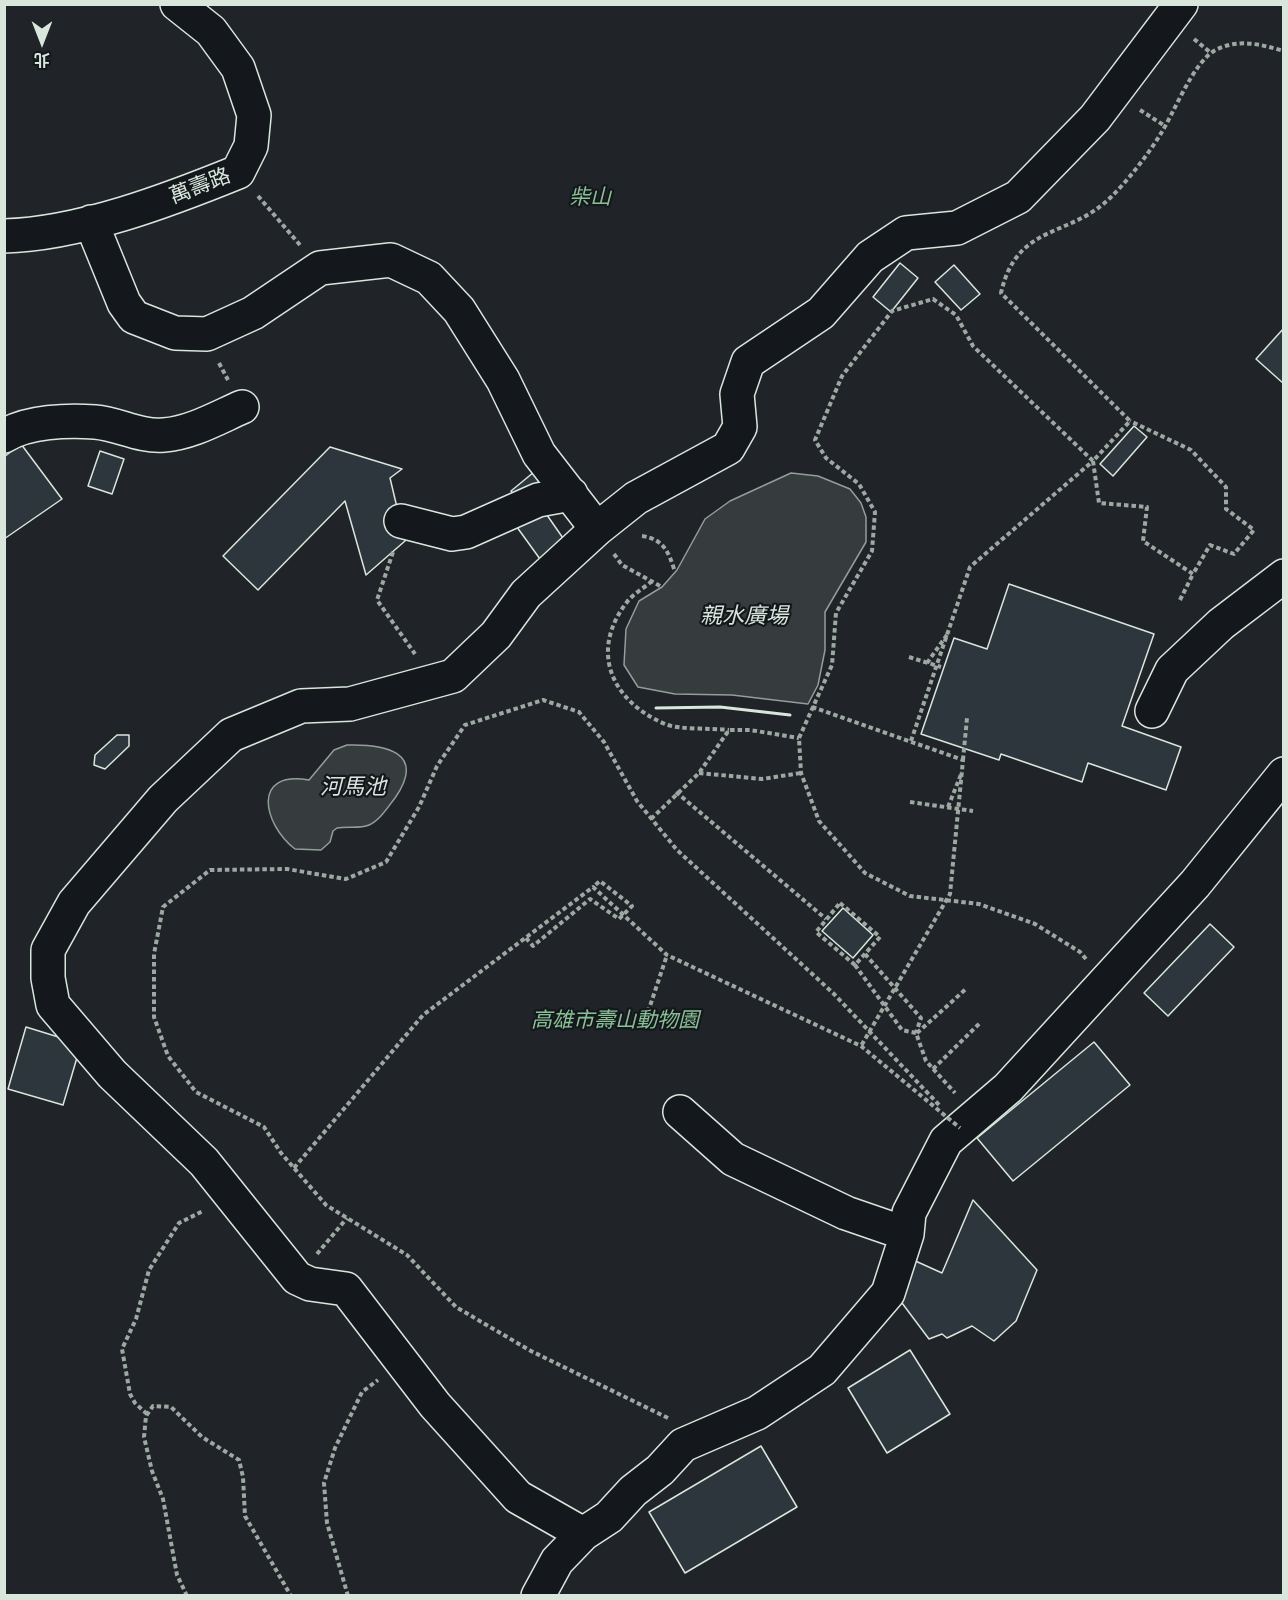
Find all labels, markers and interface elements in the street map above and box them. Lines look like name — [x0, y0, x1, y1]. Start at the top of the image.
north arrow — [12, 12, 72, 72]
text: 北 — [34, 50, 50, 71]
street label: 萬壽路 — [166, 163, 234, 209]
park label: 柴山 — [569, 184, 611, 210]
water label: 親水廣場 — [700, 603, 788, 629]
water label: 河馬池 — [320, 774, 386, 800]
park label: 高雄市壽山動物園 — [531, 1007, 699, 1033]

